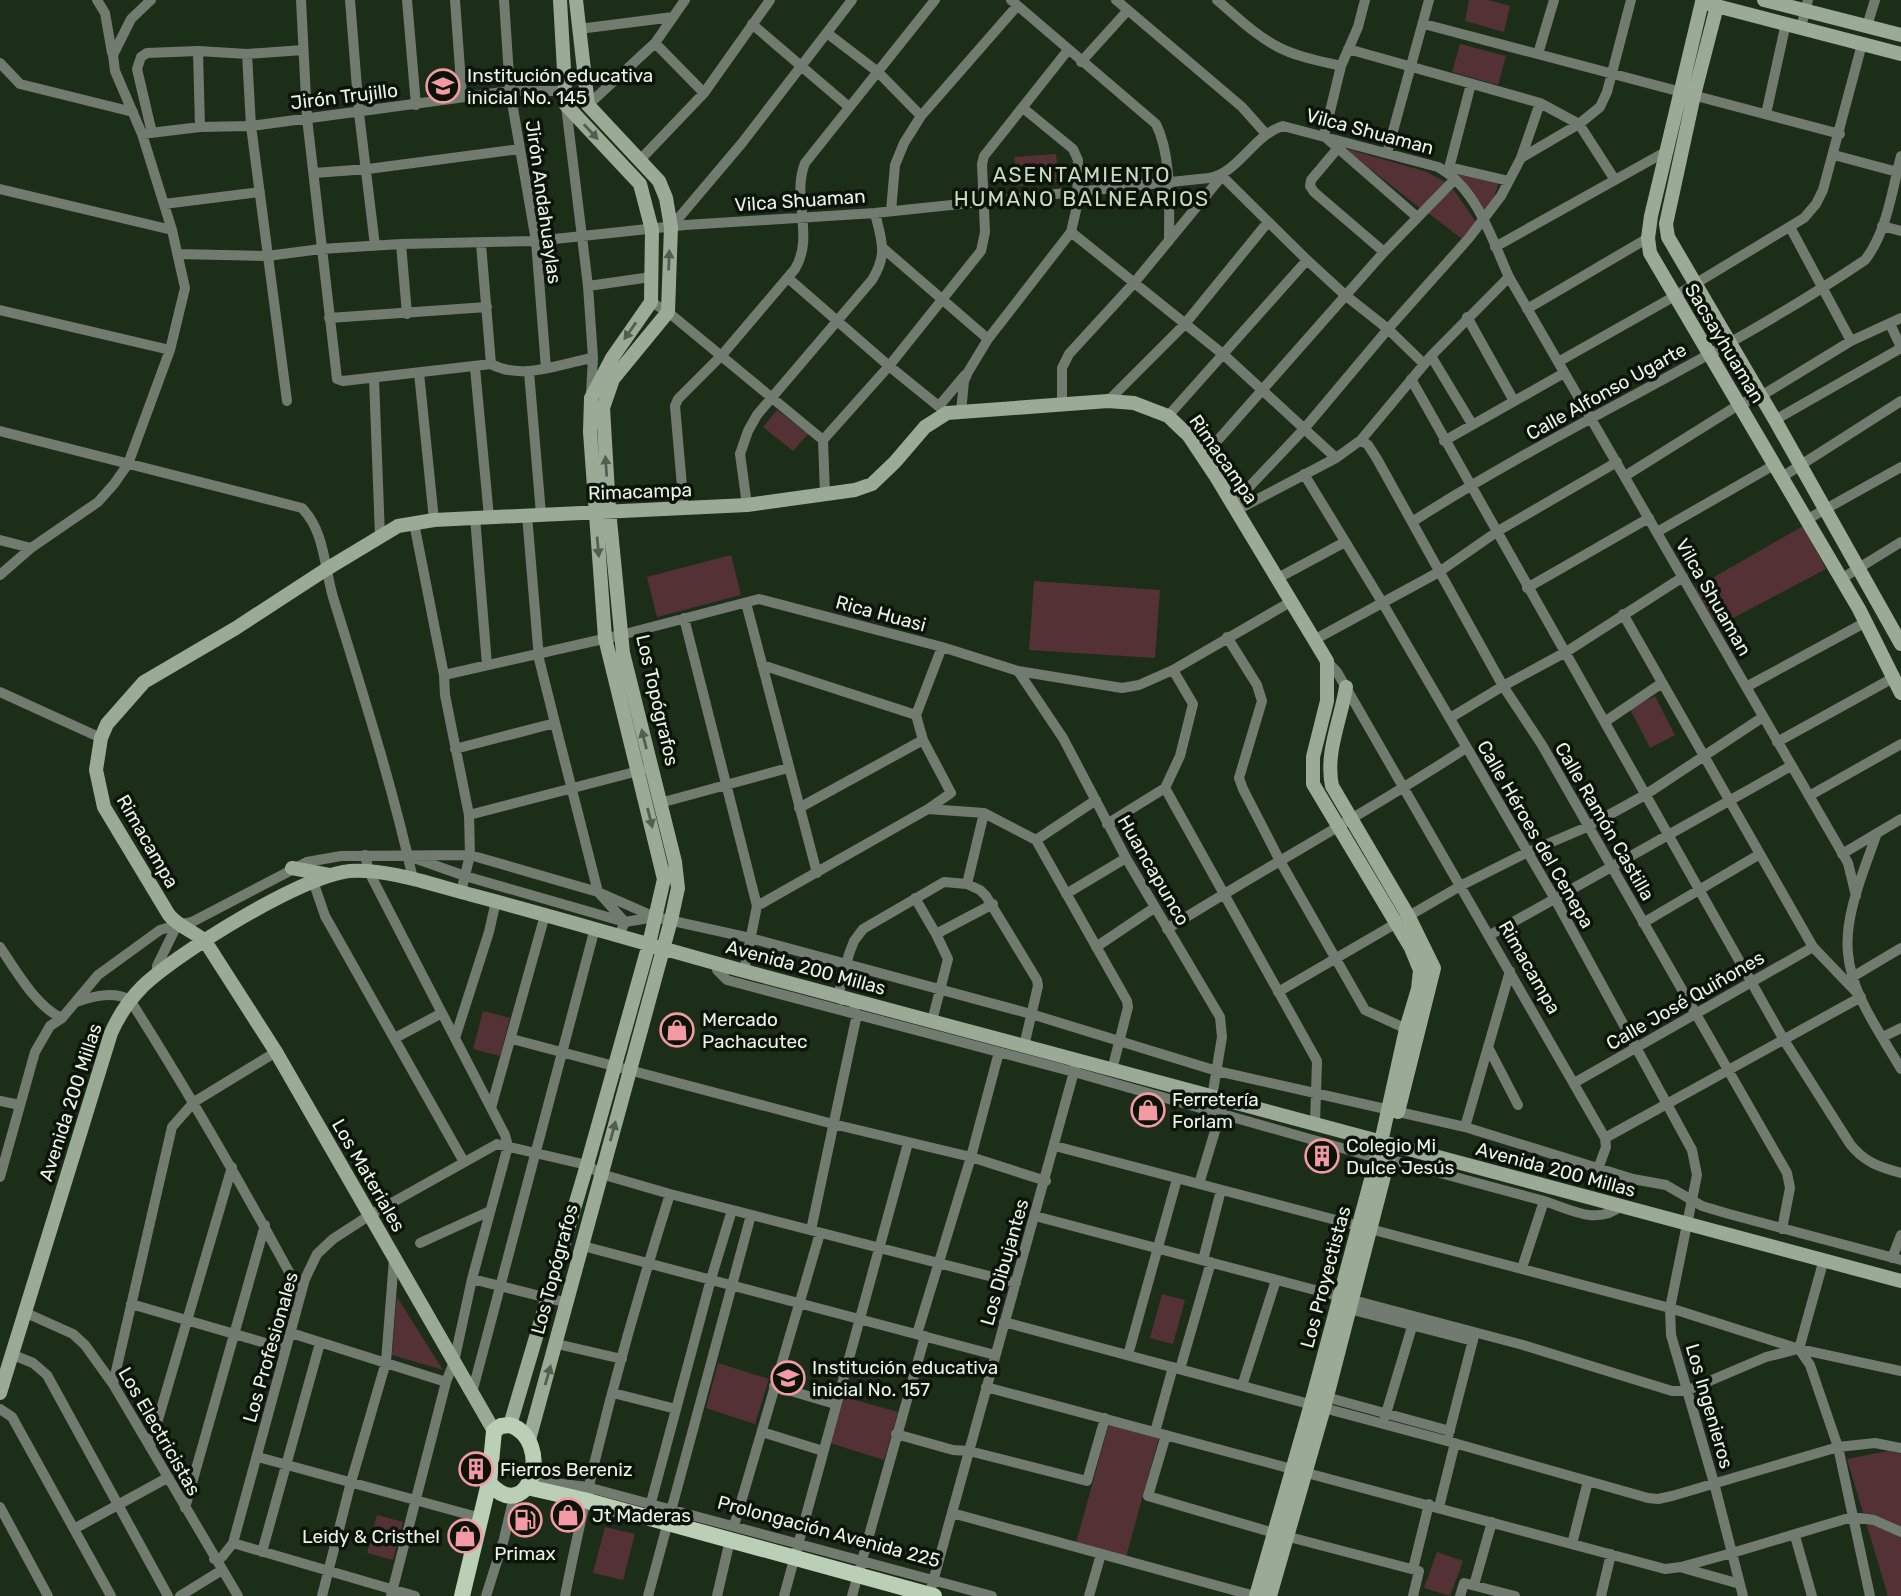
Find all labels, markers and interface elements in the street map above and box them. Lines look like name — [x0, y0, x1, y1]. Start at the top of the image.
place label: Institución educativa inicial No. 145 — [467, 64, 653, 109]
school or university icon: Institución educativa inicial No. 145 — [424, 67, 462, 105]
street label: Jirón Trujillo — [289, 78, 399, 114]
street label: Vilca Shuaman — [1303, 103, 1436, 160]
street label: Jirón Andahuaylas — [521, 119, 566, 285]
one-way arrow — [583, 123, 599, 140]
district label: ASENTAMIENTO HUMANO BALNEARIOS — [954, 162, 1210, 211]
street label: Vilca Shuaman — [734, 184, 866, 217]
one-way arrow — [664, 248, 675, 270]
street label: Sacsayhuaman — [1680, 279, 1769, 407]
one-way arrow — [623, 322, 637, 340]
street label: Calle Alfonso Ugarte — [1522, 338, 1690, 445]
street label: Rimacampa — [1184, 410, 1263, 509]
one-way arrow — [600, 455, 611, 477]
street label: Rimacampa — [588, 478, 692, 505]
street label: Vilca Shuaman — [1671, 535, 1756, 660]
one-way arrow — [593, 537, 604, 559]
street label: Rica Huasi — [833, 590, 929, 637]
street label: Los Topógrafos — [631, 632, 684, 768]
one-way arrow — [638, 728, 649, 750]
street label: Calle Héroes del Cenepa — [1472, 736, 1599, 932]
street label: Calle Ramón Castilla — [1550, 738, 1659, 905]
street label: Rimacampa — [112, 790, 184, 892]
one-way arrow — [644, 807, 655, 829]
street label: Huancapunco — [1113, 811, 1194, 930]
street label: Rimacampa — [1494, 916, 1566, 1018]
street label: Avenida 200 Millas — [723, 935, 888, 1000]
street label: Calle José Quiñones — [1602, 946, 1768, 1055]
place label: Mercado Pachacutec — [702, 1008, 808, 1053]
shop icon: Mercado Pachacutec — [658, 1011, 696, 1049]
street label: Avenida 200 Millas — [34, 1020, 107, 1184]
place label: Ferretería Forlam — [1172, 1088, 1259, 1133]
shop icon: Ferretería Forlam — [1129, 1091, 1167, 1129]
street label: Los Materiales — [327, 1115, 410, 1236]
one-way arrow — [608, 1120, 619, 1142]
place label: Colegio Mi Dulce Jesús — [1346, 1134, 1454, 1179]
building icon: Colegio Mi Dulce Jesús — [1303, 1137, 1341, 1175]
street label: Avenida 200 Millas — [1473, 1137, 1638, 1202]
street label: Los Dibujantes — [975, 1196, 1034, 1328]
street label: Los Topógrafos — [526, 1201, 583, 1337]
street label: Los Proyectistas — [1295, 1204, 1355, 1351]
street label: Los Profesionales — [238, 1269, 303, 1425]
street label: Los Ingenieros — [1681, 1341, 1738, 1471]
place label: Institución educativa inicial No. 157 — [812, 1356, 998, 1401]
school or university icon: Institución educativa inicial No. 157 — [769, 1359, 807, 1397]
street label: Los Electricistas — [113, 1363, 206, 1500]
one-way arrow — [543, 1364, 553, 1385]
building icon: Fierros Bereniz — [457, 1450, 495, 1488]
place label: Fierros Bereniz — [500, 1458, 633, 1481]
street label: Prolongación Avenida 225 — [715, 1491, 943, 1572]
shop icon: Jt Maderas — [549, 1496, 587, 1534]
fuel station icon: Primax — [506, 1501, 544, 1539]
place label: Jt Maderas — [592, 1504, 691, 1527]
shop icon: Leidy & Cristhel — [446, 1517, 484, 1555]
place label: Leidy & Cristhel — [302, 1525, 440, 1548]
place label: Primax — [494, 1542, 556, 1565]

